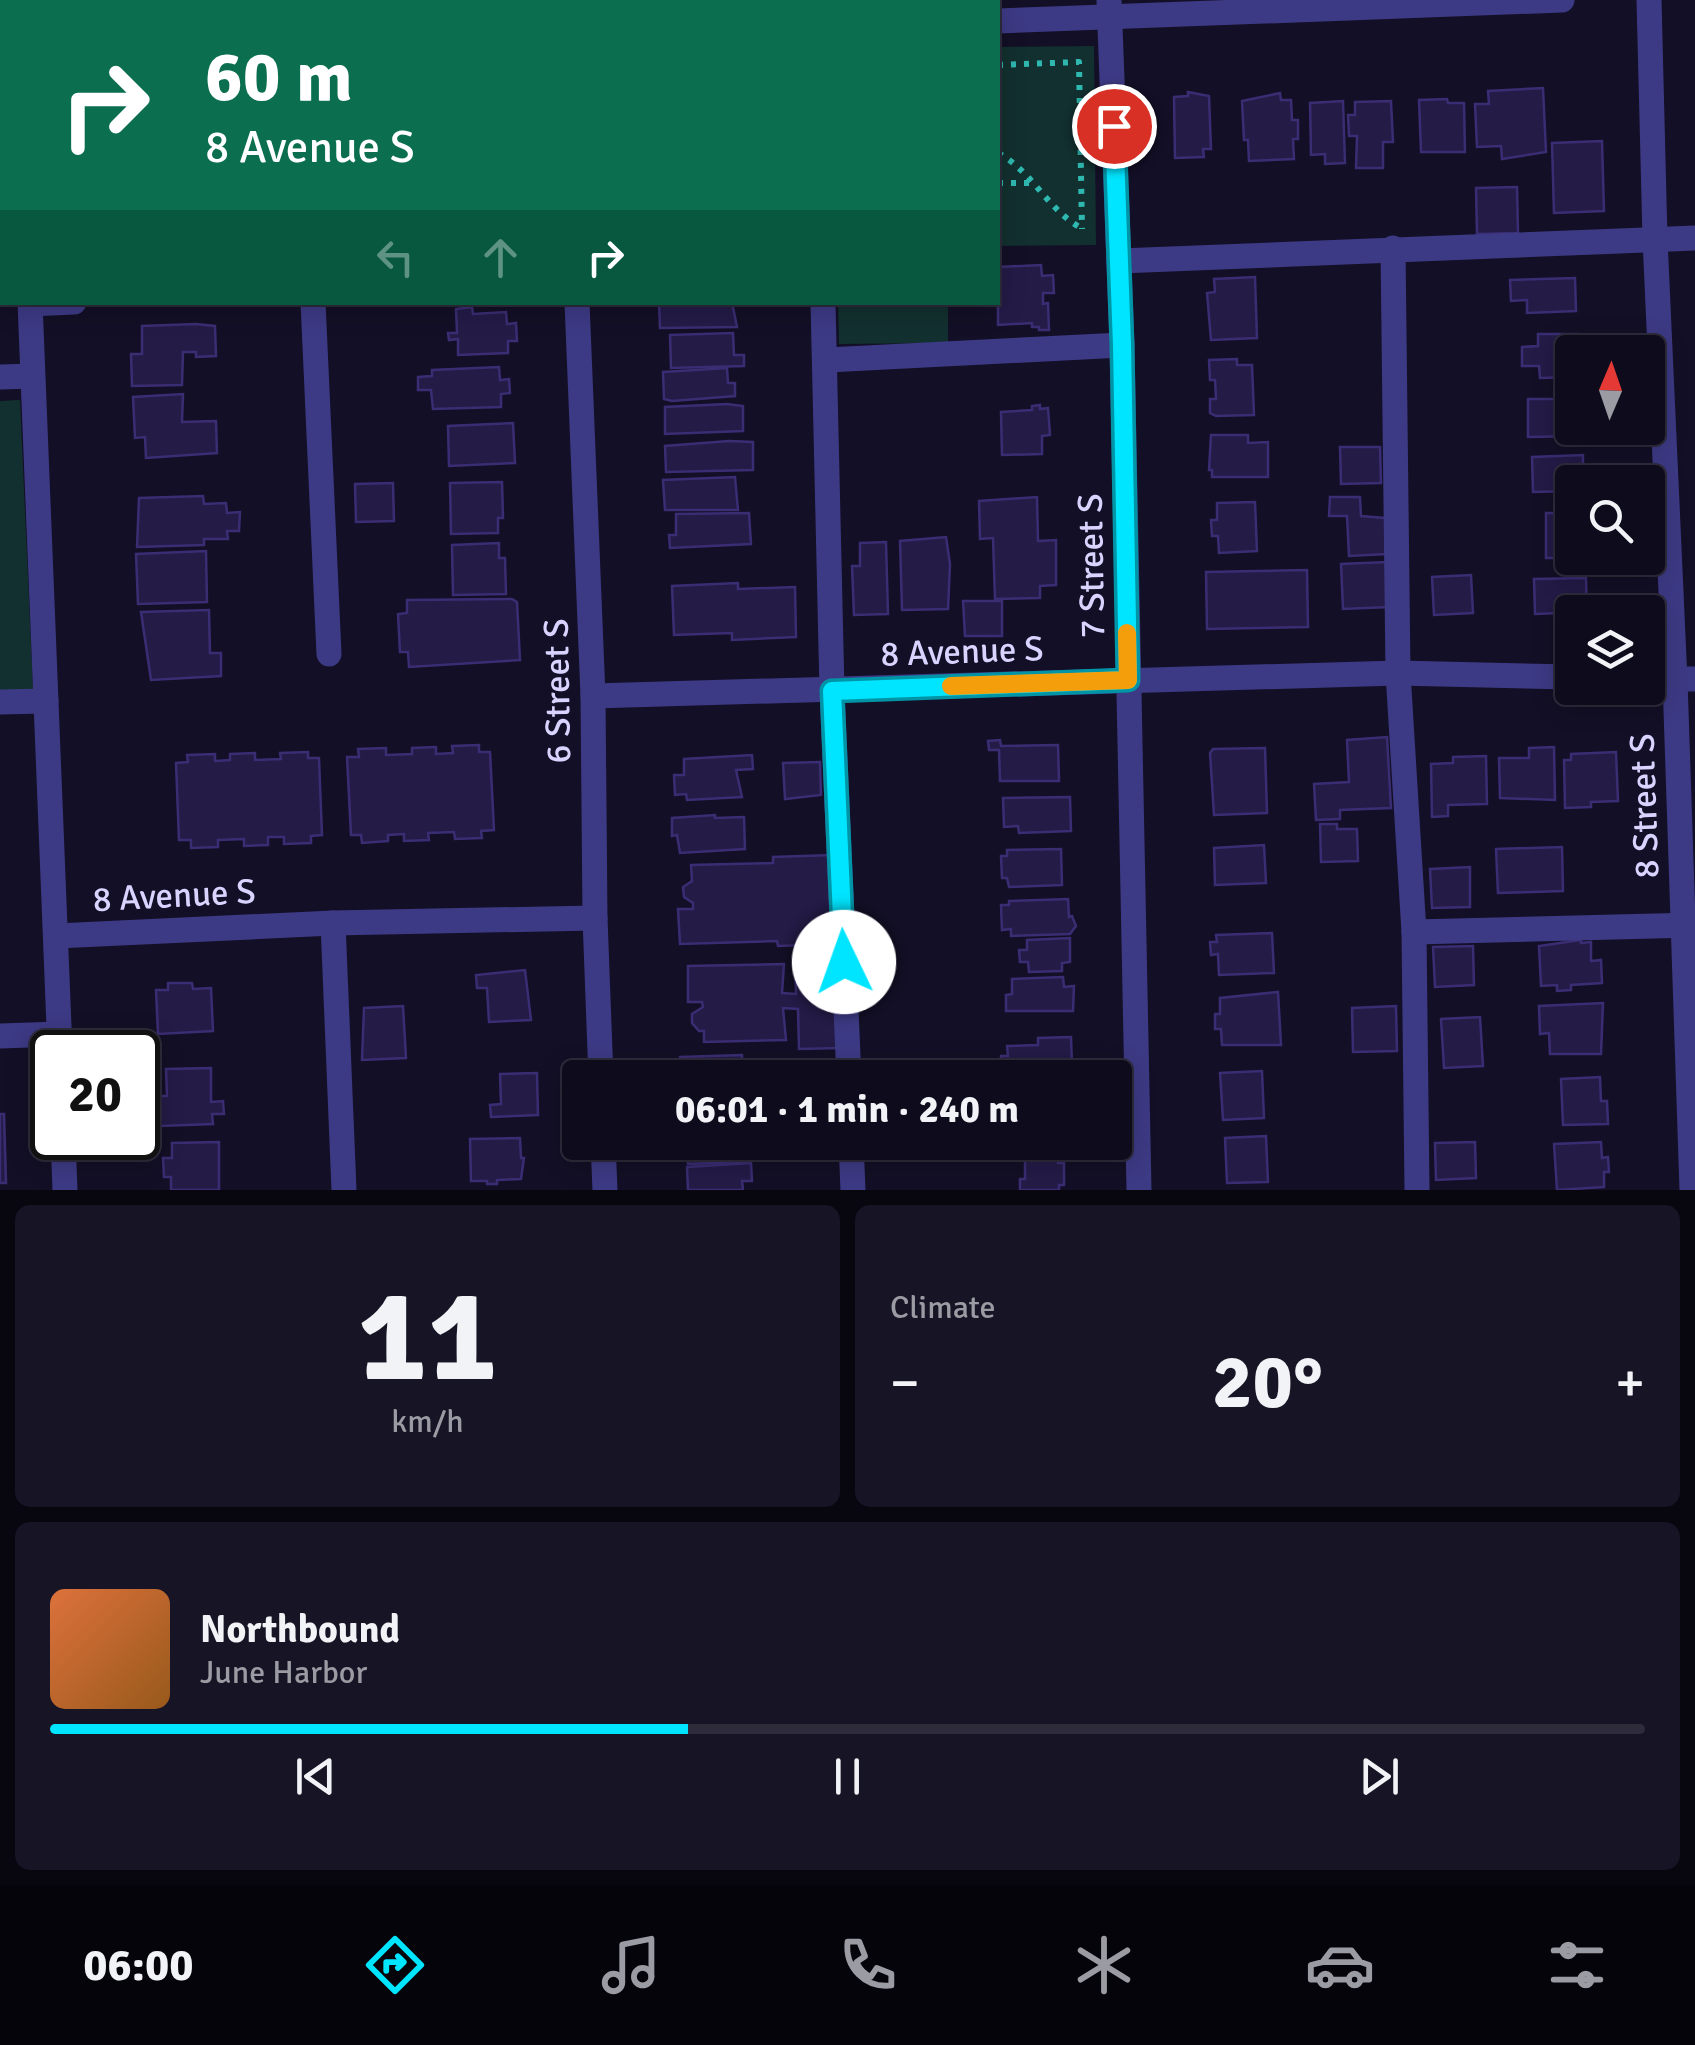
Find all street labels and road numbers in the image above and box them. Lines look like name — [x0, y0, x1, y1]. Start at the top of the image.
street label: 7 Street S — [1069, 493, 1114, 639]
street label: 6 Street S — [535, 618, 580, 764]
street label: 8 Avenue S — [880, 627, 1044, 676]
street label: 8 Street S — [1620, 733, 1669, 879]
street label: 8 Avenue S — [91, 870, 257, 921]

